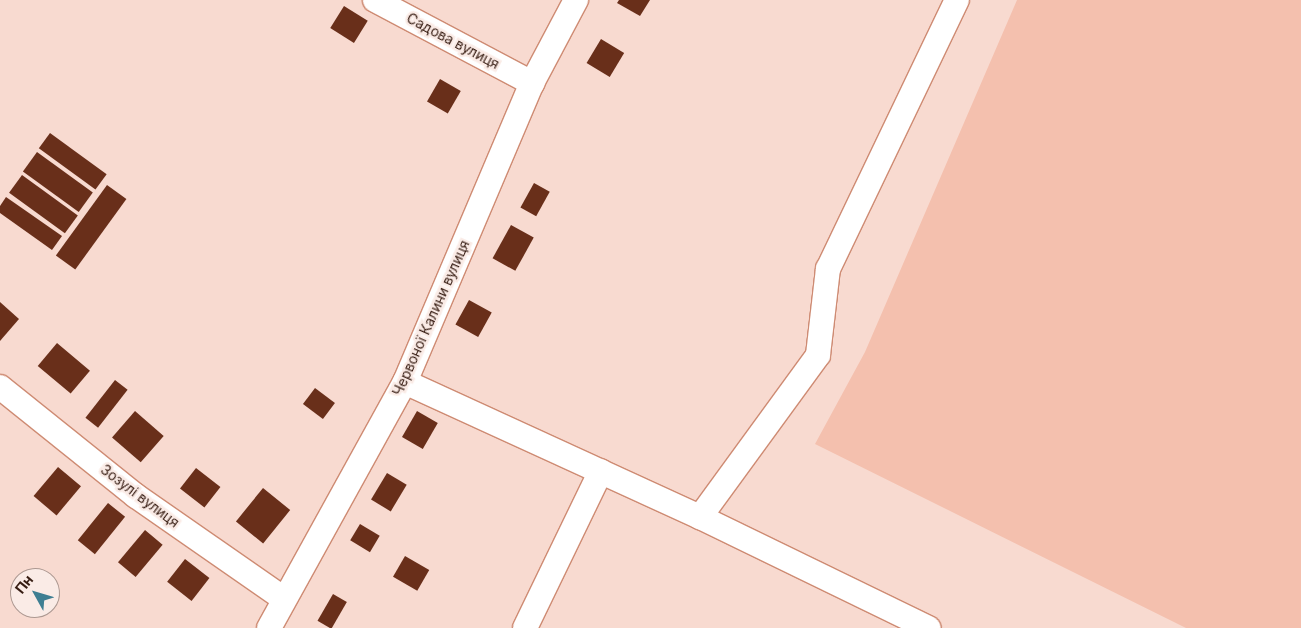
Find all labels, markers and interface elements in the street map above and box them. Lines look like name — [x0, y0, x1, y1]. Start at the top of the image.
street label: Садова вулиця — [404, 10, 502, 72]
street label: Червоної Калини вулиця — [389, 238, 473, 398]
street label: Зозулі вулиця — [97, 461, 183, 531]
north arrow — [10, 568, 60, 618]
text: Пн — [11, 571, 36, 597]

